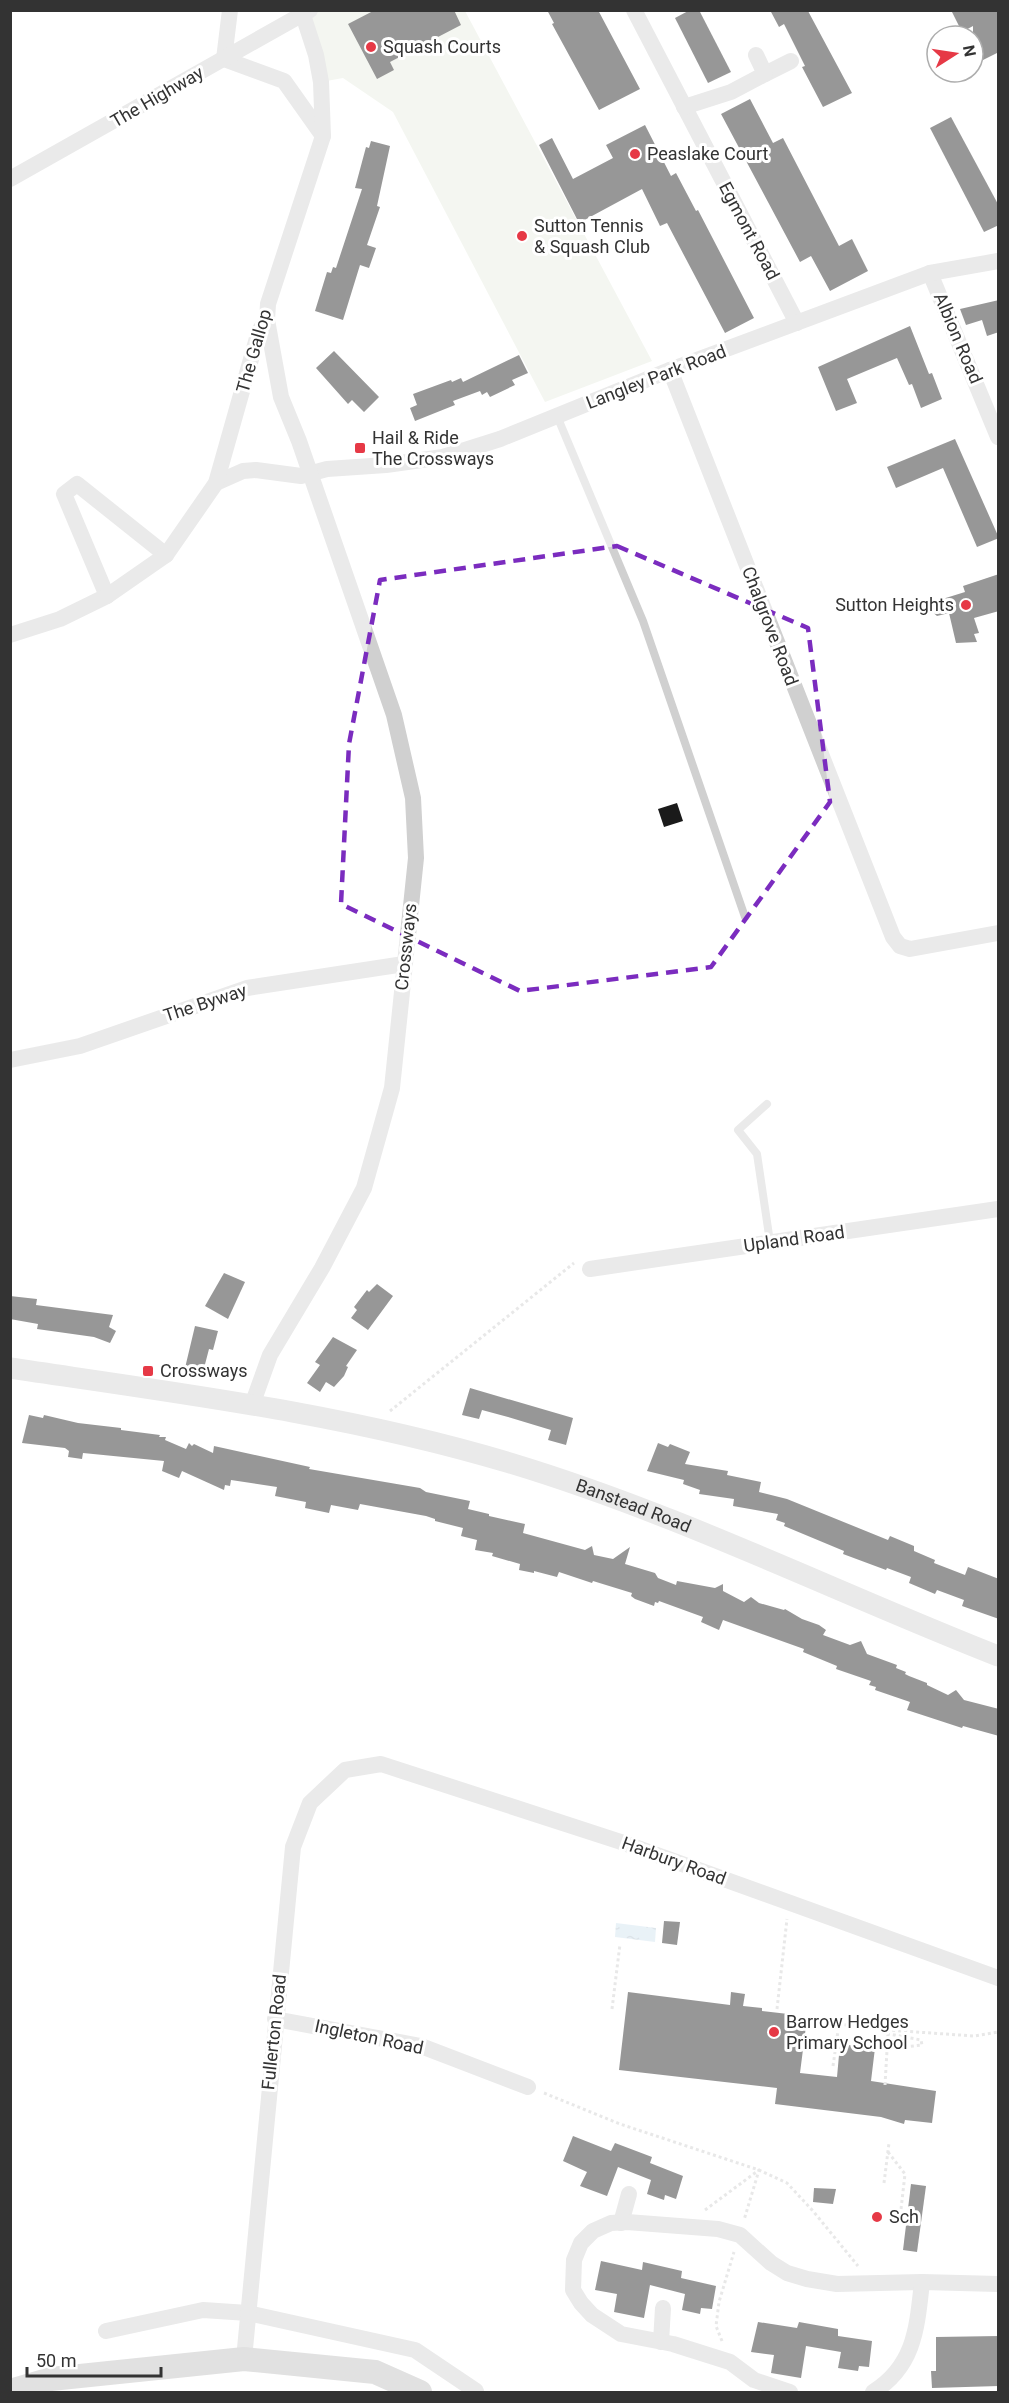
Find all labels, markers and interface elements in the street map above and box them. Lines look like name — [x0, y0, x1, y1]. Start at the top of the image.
north arrow — [925, 24, 985, 84]
place label: Squash Courts — [383, 36, 501, 57]
marker: Squash Courts — [364, 40, 378, 54]
text: N — [959, 43, 980, 58]
street label: The Highway — [107, 61, 207, 132]
place label: Peaslake Court — [647, 143, 768, 164]
marker: Peaslake Court — [628, 147, 642, 161]
street label: Egmont Road — [715, 178, 784, 283]
place label: Sutton Tennis & Squash Club — [534, 215, 650, 257]
marker: Sutton Tennis & Squash Club — [515, 229, 529, 243]
street label: Albion Road — [930, 289, 987, 386]
street label: The Gallop — [232, 307, 275, 395]
street label: Langley Park Road — [583, 340, 729, 413]
place label: Hail & Ride The Crossways — [372, 427, 494, 469]
marker: Hail & Ride The Crossways — [353, 441, 367, 455]
street label: Chalgrove Road — [738, 563, 803, 688]
place label: Sutton Heights — [835, 594, 954, 615]
marker: Sutton Heights — [959, 598, 973, 612]
street label: Crossways — [390, 902, 421, 992]
street label: The Byway — [161, 979, 249, 1026]
street label: Upland Road — [742, 1221, 846, 1256]
place label: Crossways — [160, 1360, 247, 1381]
marker: Crossways — [141, 1364, 155, 1378]
street label: Banstead Road — [573, 1474, 694, 1537]
street label: Harbury Road — [619, 1832, 729, 1889]
street label: Fullerton Road — [257, 1973, 290, 2091]
place label: Barrow Hedges Primary School — [786, 2011, 909, 2053]
street label: Ingleton Road — [313, 2015, 425, 2058]
marker: Barrow Hedges Primary School — [767, 2025, 781, 2039]
place label: Sch — [889, 2206, 919, 2227]
marker: Sch — [870, 2210, 884, 2224]
scale bar — [27, 2340, 160, 2378]
text: 50 m — [36, 2350, 76, 2371]

